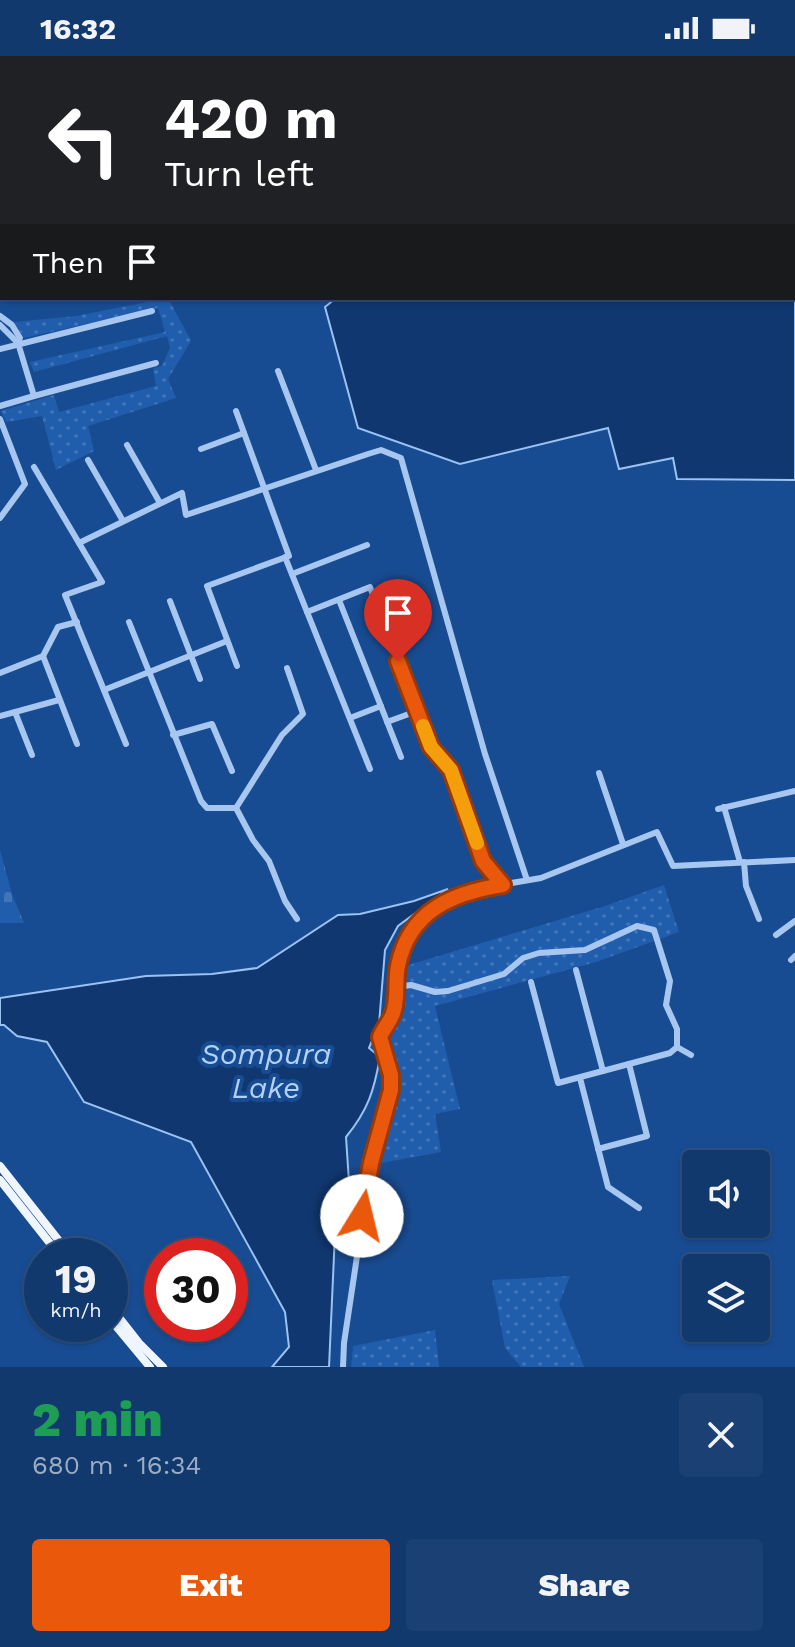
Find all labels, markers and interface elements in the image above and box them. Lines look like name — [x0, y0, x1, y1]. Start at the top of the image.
text: 16:32 — [40, 11, 116, 46]
text: 420 m — [164, 86, 338, 152]
icon: left — [32, 88, 136, 192]
text: Turn left — [164, 153, 314, 195]
icon: arrive — [120, 240, 164, 284]
text: Then — [32, 245, 104, 280]
pin — [364, 579, 432, 661]
icon: arrive — [376, 591, 420, 635]
water label: Sompura Lake — [201, 1036, 331, 1105]
map controls — [682, 1150, 770, 1342]
button: sound — [682, 1150, 770, 1238]
position arrow — [320, 1174, 404, 1258]
speed limit sign: 30 — [144, 1238, 248, 1342]
button: layers — [682, 1254, 770, 1342]
text: 19 — [55, 1256, 97, 1303]
text: km/h — [50, 1298, 102, 1322]
text: 2 min — [32, 1391, 163, 1448]
button: close — [679, 1393, 763, 1477]
text: 680 m · 16:34 — [32, 1450, 201, 1480]
button: Exit — [32, 1539, 390, 1631]
button: Share — [406, 1539, 763, 1631]

